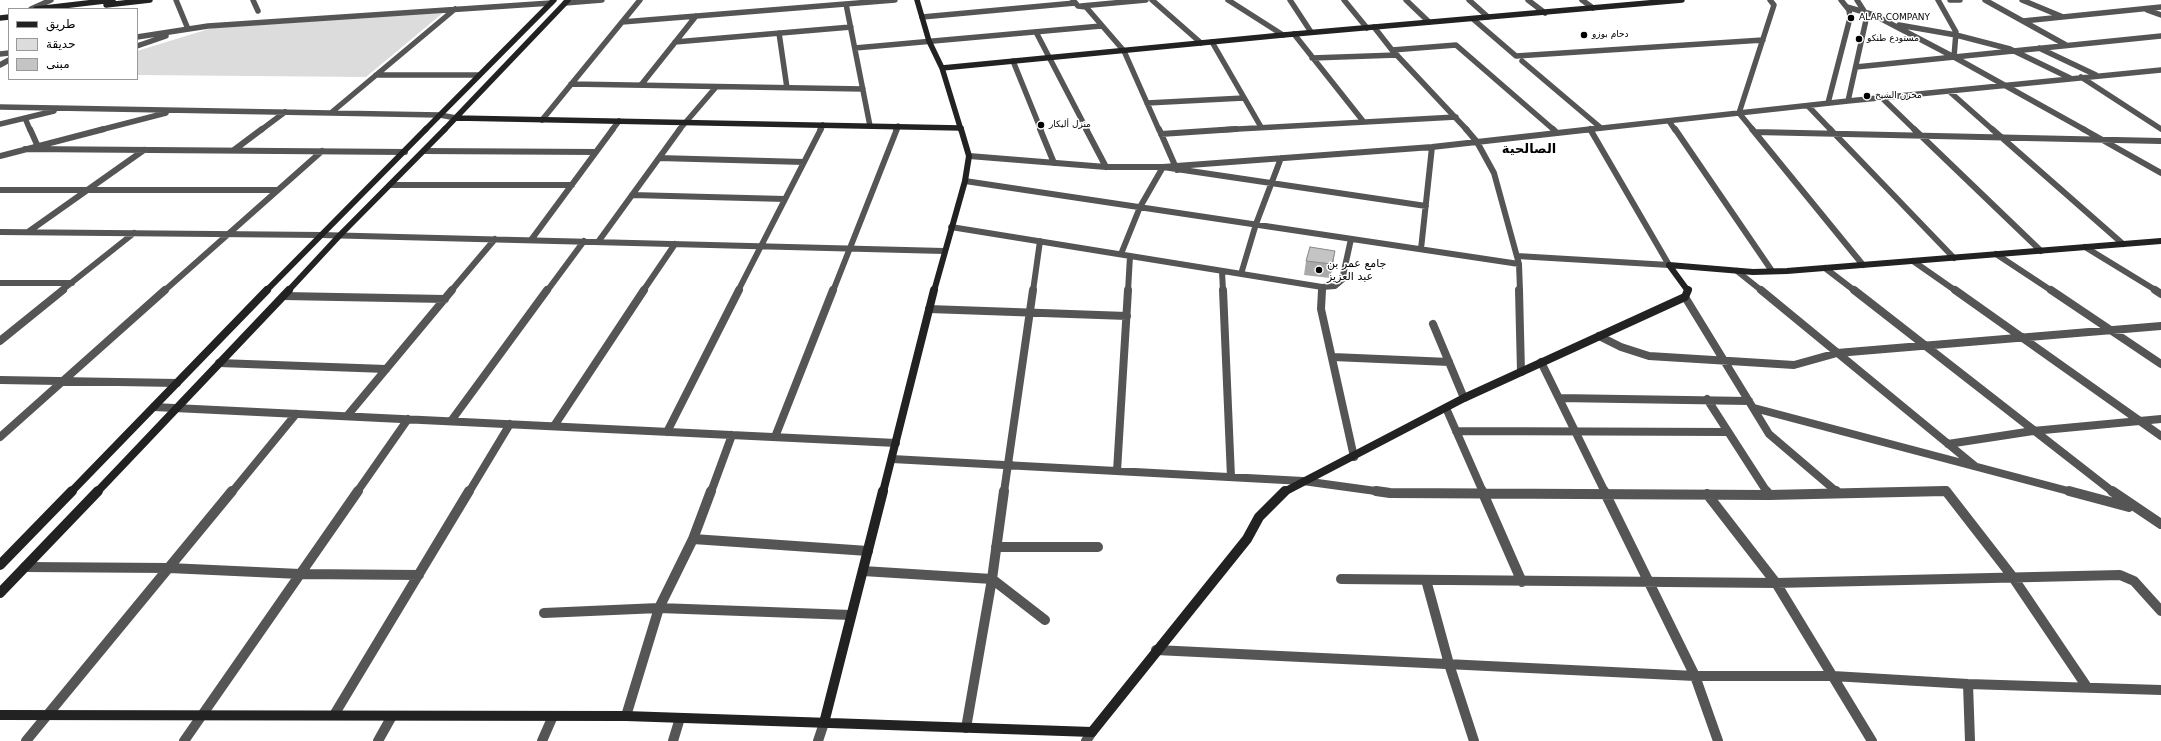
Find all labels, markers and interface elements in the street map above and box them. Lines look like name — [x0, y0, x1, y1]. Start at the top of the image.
legend — [8, 8, 138, 80]
marker: ALAR COMPANY — [1846, 13, 1856, 23]
place label: ALAR COMPANY — [1859, 13, 1930, 23]
text: طريق — [46, 17, 76, 31]
marker: دحام بوزو — [1579, 30, 1589, 40]
place label: دحام بوزو — [1592, 30, 1629, 40]
marker: مستودع طنكو — [1854, 34, 1864, 44]
place label: مستودع طنكو — [1867, 34, 1919, 44]
text: حديقة — [46, 37, 76, 51]
text: مبنى — [46, 57, 70, 71]
marker: مخزن الشيخ — [1862, 91, 1872, 101]
place label: مخزن الشيخ — [1875, 91, 1922, 101]
marker: منزل أليكار — [1036, 120, 1046, 130]
place label: منزل أليكار — [1049, 120, 1091, 130]
district label: الصالحية — [1502, 142, 1556, 158]
place label: جامع عمر بن عبد العزيز — [1327, 257, 1386, 283]
marker: جامع عمر بن عبد العزيز — [1314, 265, 1324, 275]

